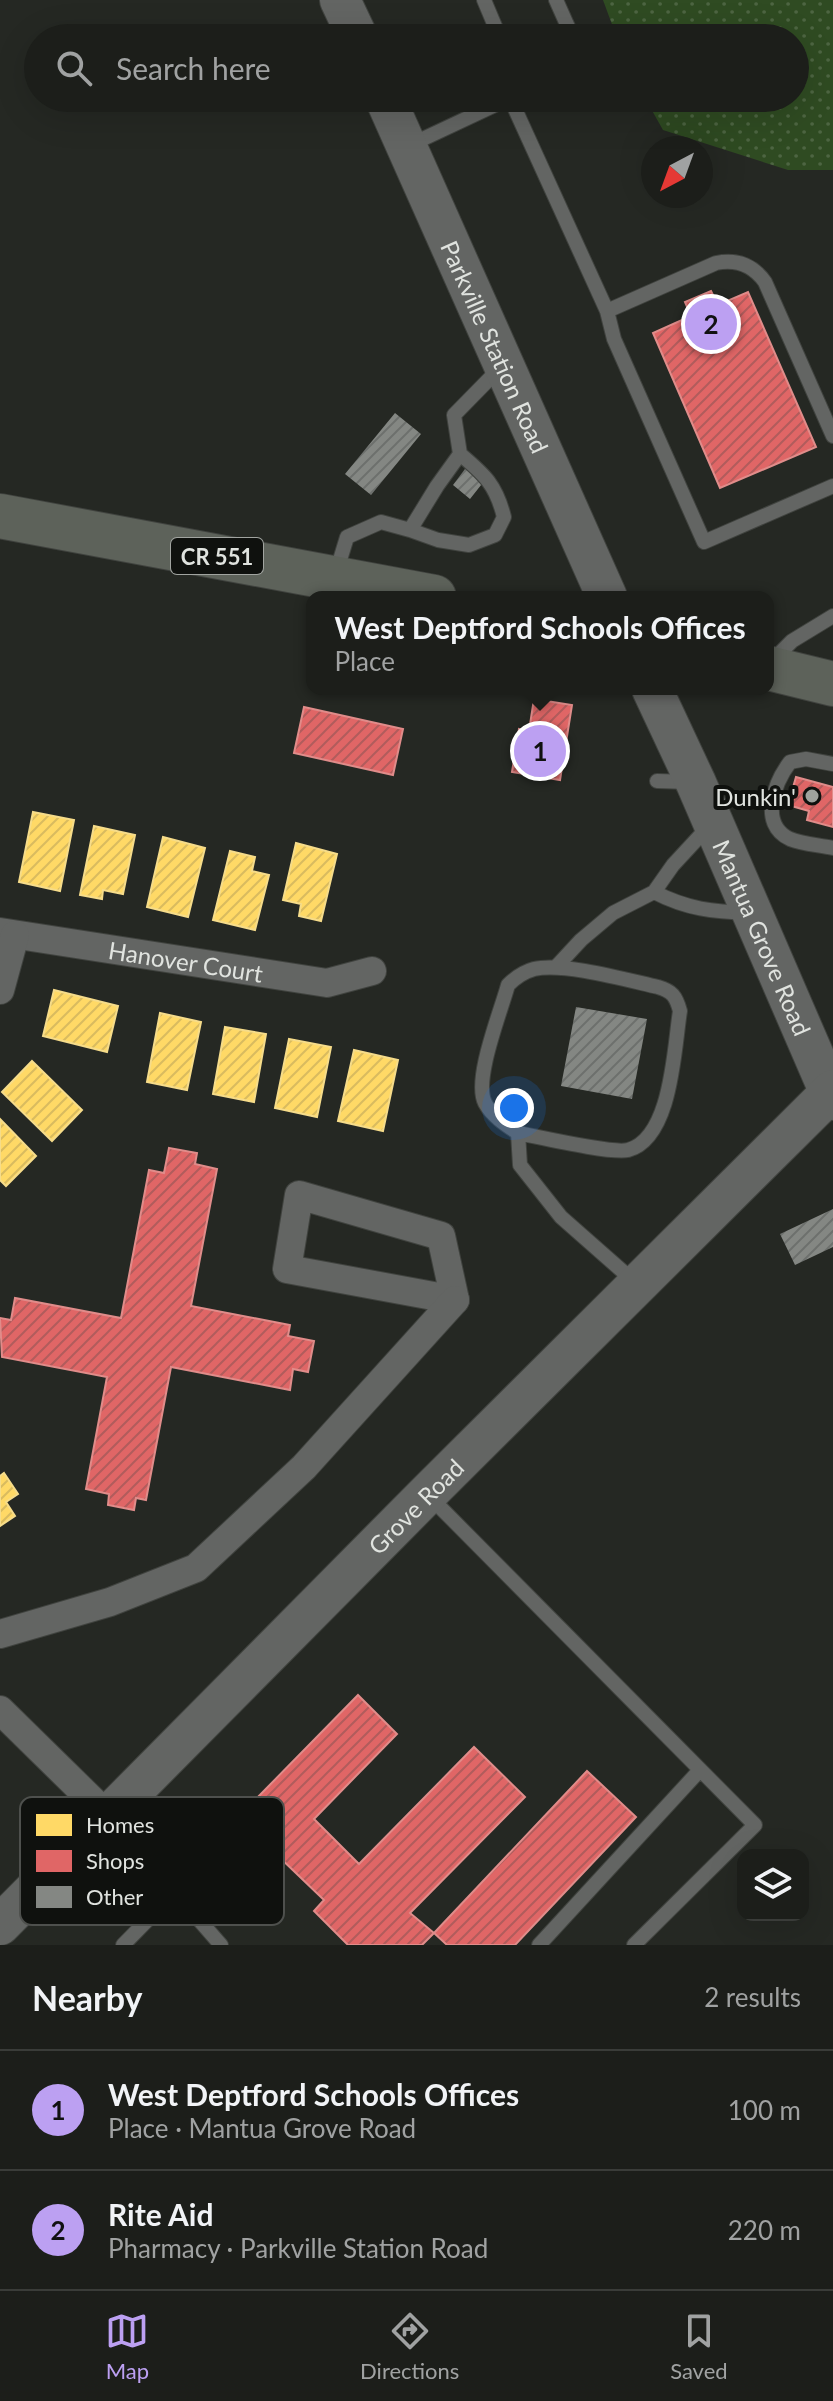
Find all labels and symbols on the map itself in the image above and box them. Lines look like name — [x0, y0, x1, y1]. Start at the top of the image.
north arrow — [641, 136, 713, 208]
street label: Parkville Station Road — [436, 236, 555, 457]
pin: 2 — [685, 294, 737, 354]
road number: CR 551 — [171, 538, 263, 574]
pin: 1 — [514, 721, 566, 781]
place label: Dunkin' — [715, 782, 796, 811]
marker: Dunkin' — [803, 787, 821, 805]
street label: Mantua Grove Road — [708, 835, 818, 1040]
street label: Hanover Court — [107, 935, 265, 987]
your location — [494, 1088, 534, 1128]
street label: Grove Road — [362, 1452, 469, 1560]
legend — [20, 1797, 284, 1925]
text: Homes — [86, 1811, 154, 1838]
text: Shops — [86, 1847, 144, 1874]
text: Other — [86, 1883, 143, 1910]

